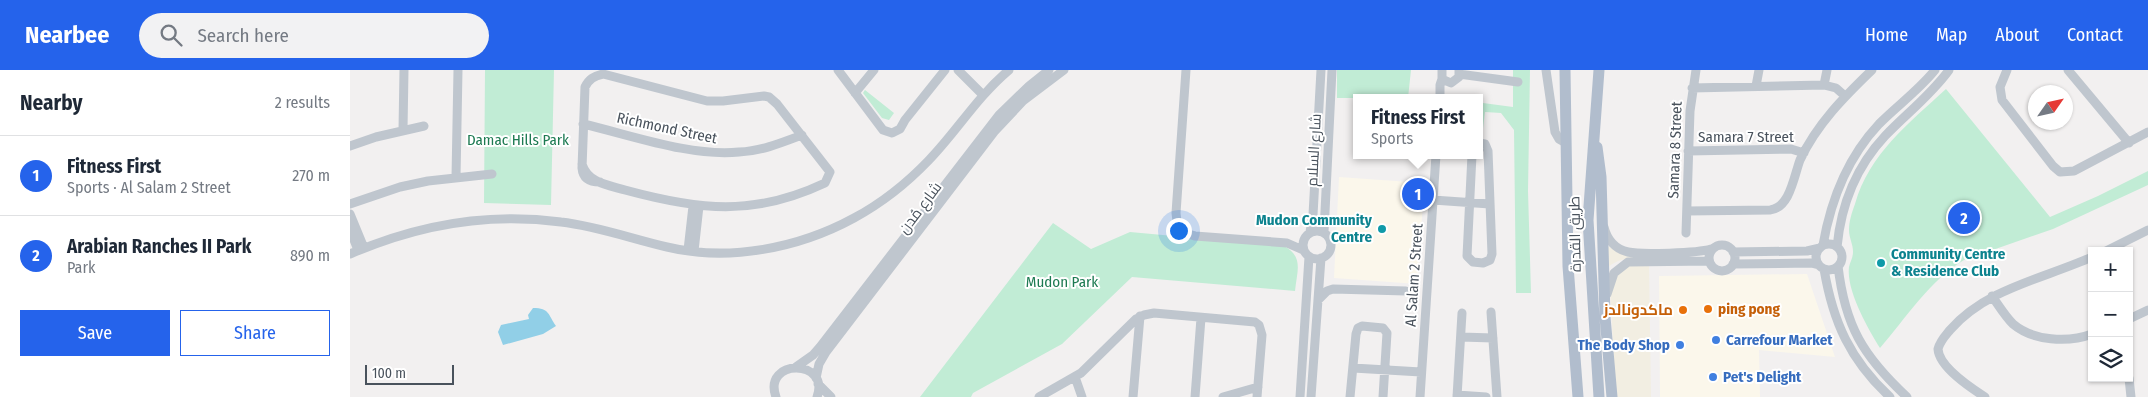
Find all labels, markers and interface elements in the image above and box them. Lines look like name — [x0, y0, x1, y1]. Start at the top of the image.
search box — [139, 13, 489, 58]
text: Nearbee — [25, 21, 109, 49]
icon: search — [157, 21, 185, 49]
text: Search here — [197, 24, 289, 47]
text: Home — [1865, 24, 1908, 46]
text: Map — [1936, 24, 1967, 46]
text: About — [1995, 24, 2039, 46]
text: Contact — [2067, 24, 2123, 46]
north arrow — [2028, 85, 2073, 130]
text: Nearby — [20, 90, 82, 116]
text: 2 results — [275, 93, 330, 112]
popup — [1353, 94, 1483, 159]
street label: Samara 8 Street — [1664, 101, 1686, 199]
text: Fitness First — [1371, 106, 1465, 129]
street label: Richmond Street — [615, 109, 719, 147]
street label: شارع السلام — [1303, 113, 1327, 187]
street label: Samara 7 Street — [1698, 128, 1794, 146]
text: Sports — [1371, 129, 1413, 148]
park label: Damac Hills Park — [467, 131, 569, 149]
text: Fitness First — [67, 155, 161, 178]
text: 1 — [33, 166, 39, 185]
text: 270 m — [292, 166, 330, 185]
pin: 1 — [1402, 175, 1434, 213]
text: Sports · Al Salam 2 Street — [67, 178, 231, 197]
street label: شارع مُدن — [895, 179, 947, 239]
street label: طريق القدرة — [1565, 196, 1586, 272]
pin: 2 — [1948, 199, 1980, 237]
place label: Mudon Community Centre — [1256, 211, 1373, 246]
your location — [1166, 218, 1192, 244]
marker: Mudon Community Centre — [1376, 223, 1388, 235]
street label: Al Salam 2 Street — [1401, 223, 1427, 327]
text: Arabian Ranches II Park — [67, 235, 251, 258]
place label: Community Centre & Residence Club — [1891, 245, 2006, 280]
text: 2 — [32, 246, 40, 265]
text: 890 m — [290, 246, 330, 265]
map controls — [2088, 247, 2133, 382]
button: + — [2088, 247, 2133, 292]
marker: Community Centre & Residence Club — [1875, 257, 1887, 269]
text: Park — [67, 258, 95, 277]
park label: Mudon Park — [1026, 273, 1098, 291]
button: − — [2088, 292, 2133, 337]
place label: ping pong — [1718, 300, 1780, 318]
place label: ماكدونالدز — [1603, 301, 1673, 319]
marker: ping pong — [1702, 303, 1714, 315]
marker: ماكدونالدز — [1677, 304, 1689, 316]
button: Save — [20, 310, 170, 356]
button: Share — [180, 310, 330, 356]
place label: Carrefour Market — [1726, 331, 1833, 349]
marker: Carrefour Market — [1710, 334, 1722, 346]
place label: The Body Shop — [1577, 336, 1670, 354]
button: layers — [2088, 337, 2133, 382]
marker: The Body Shop — [1674, 339, 1686, 351]
scale bar — [365, 362, 454, 385]
text: 100 m — [372, 365, 406, 382]
place label: Pet's Delight — [1723, 368, 1802, 386]
marker: Pet's Delight — [1707, 371, 1719, 383]

